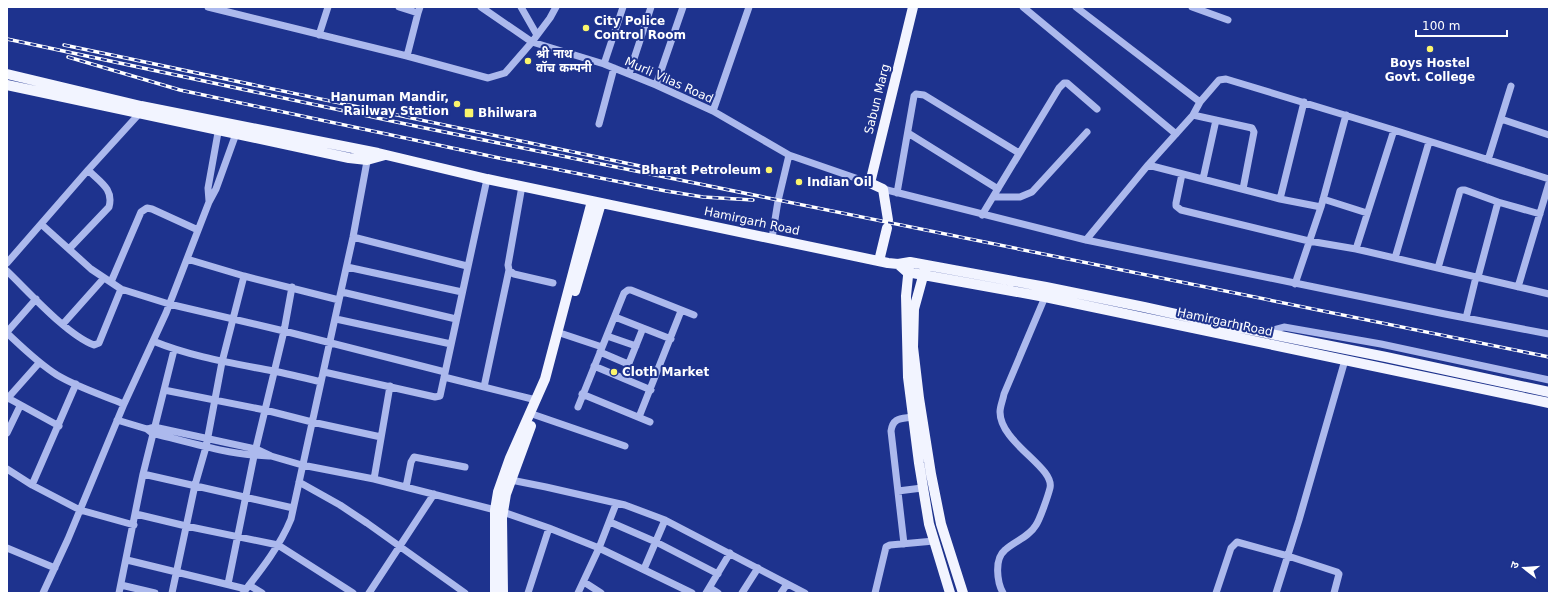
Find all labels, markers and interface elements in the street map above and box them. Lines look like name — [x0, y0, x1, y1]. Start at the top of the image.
scale bar — [1416, 12, 1507, 38]
place label: City Police Control Room — [594, 14, 686, 42]
text: 100 m — [1422, 19, 1460, 33]
marker: City Police Control Room — [581, 23, 591, 33]
marker: Boys Hostel Govt. College — [1425, 44, 1435, 54]
place label: श्री नाथ वॉच कम्पनी — [536, 46, 592, 75]
street label: Murli Vilas Road — [623, 54, 715, 106]
marker: श्री नाथ वॉच कम्पनी — [523, 56, 533, 66]
place label: Boys Hostel Govt. College — [1385, 56, 1475, 84]
street label: Sabun Marg — [862, 63, 892, 135]
place label: Hanuman Mandir, Railway Station — [330, 90, 449, 118]
marker: Hanuman Mandir, Railway Station — [452, 99, 462, 109]
place label: Bhilwara — [478, 106, 537, 120]
marker: Bhilwara — [463, 107, 475, 119]
place label: Bharat Petroleum — [641, 163, 761, 177]
marker: Bharat Petroleum — [764, 165, 774, 175]
place label: Indian Oil — [807, 175, 872, 189]
marker: Indian Oil — [794, 177, 804, 187]
street label: Hamirgarh Road — [703, 204, 801, 238]
street label: Hamirgarh Road — [1176, 305, 1274, 339]
place label: Cloth Market — [622, 365, 709, 379]
marker: Cloth Market — [609, 367, 619, 377]
north arrow — [1504, 548, 1544, 588]
text: उ — [1508, 560, 1522, 570]

